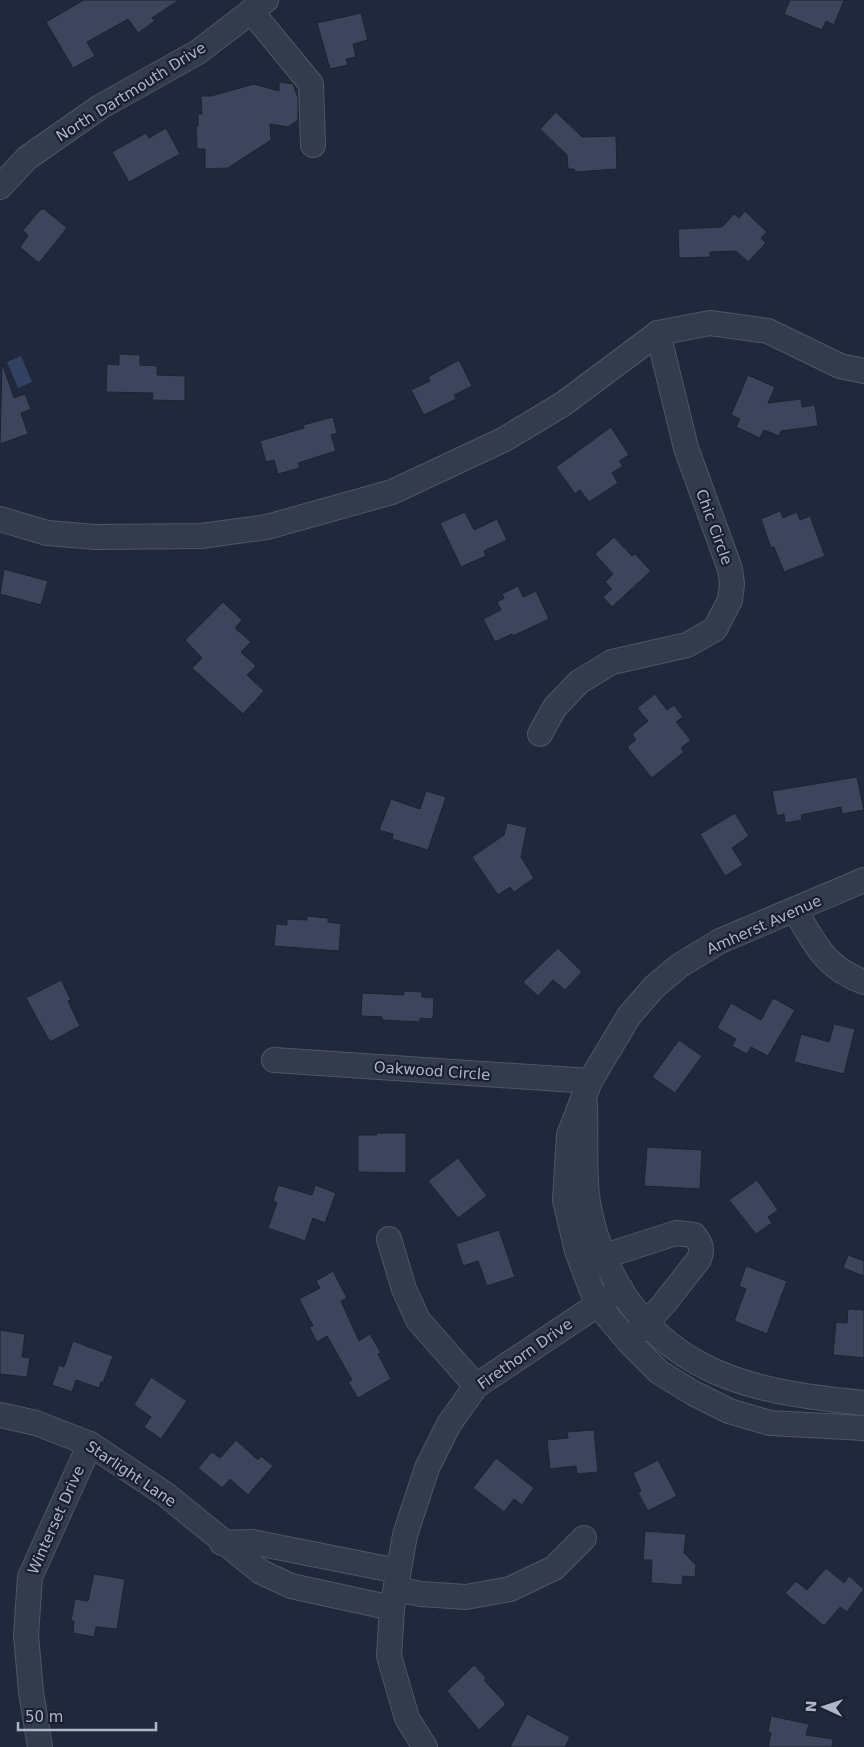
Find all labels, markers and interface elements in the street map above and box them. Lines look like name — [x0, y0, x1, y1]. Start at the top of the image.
street label: North Dartmouth Drive — [53, 39, 209, 145]
street label: Chic Circle — [692, 487, 736, 567]
street label: Amherst Avenue — [704, 892, 824, 958]
street label: Oakwood Circle — [373, 1058, 491, 1084]
street label: Firethorn Drive — [474, 1315, 576, 1393]
street label: Starlight Lane — [82, 1437, 180, 1511]
street label: Winterset Drive — [24, 1463, 88, 1577]
north arrow — [799, 1682, 849, 1732]
scale bar — [18, 1700, 155, 1732]
text: N — [803, 1700, 819, 1713]
text: 50 m — [25, 1708, 63, 1726]

